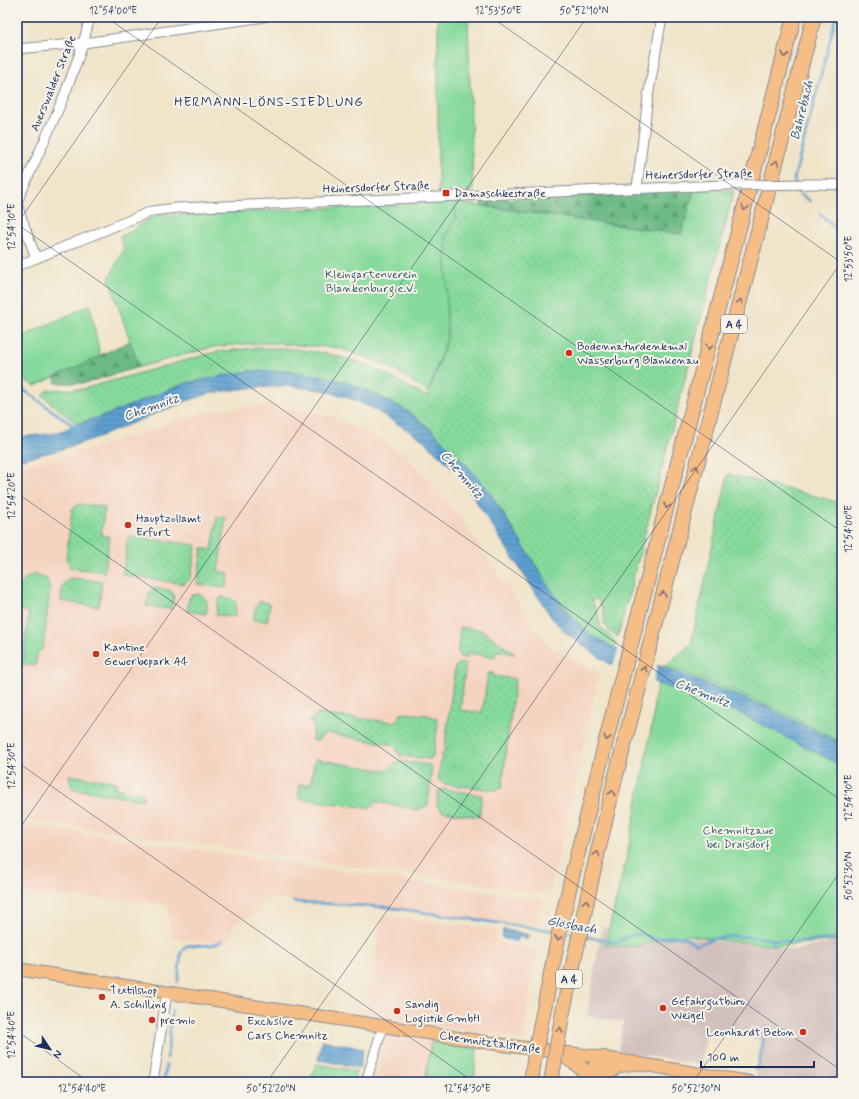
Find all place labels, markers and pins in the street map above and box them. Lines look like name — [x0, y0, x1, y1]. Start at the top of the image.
place label: Damaschkestraße — [454, 186, 546, 202]
marker: Damaschkestraße — [441, 188, 451, 198]
place label: Bodennaturdenkmal Wasserburg Blankenau — [577, 339, 699, 369]
marker: Bodennaturdenkmal Wasserburg Blankenau — [564, 348, 574, 358]
place label: Hauptzollamt Erfurt — [136, 511, 202, 541]
marker: Hauptzollamt Erfurt — [123, 520, 133, 530]
place label: Kantine Gewerbepark A4 — [104, 640, 188, 670]
marker: Kantine Gewerbepark A4 — [91, 649, 101, 659]
place label: Textilshop A. Schilling — [110, 983, 167, 1014]
marker: Textilshop A. Schilling — [97, 992, 107, 1002]
place label: Gefahrgutbüro Weigel — [671, 994, 746, 1024]
place label: Sandig Logistik GmbH — [405, 997, 480, 1028]
marker: Gefahrgutbüro Weigel — [658, 1003, 668, 1013]
marker: Sandig Logistik GmbH — [392, 1006, 402, 1016]
place label: premio — [160, 1013, 196, 1029]
place label: Exclusive Cars Chemnitz — [247, 1014, 328, 1044]
marker: premio — [147, 1015, 157, 1025]
marker: Exclusive Cars Chemnitz — [234, 1023, 244, 1033]
place label: Leonhardt Beton — [706, 1025, 796, 1041]
marker: Leonhardt Beton — [798, 1027, 808, 1037]

